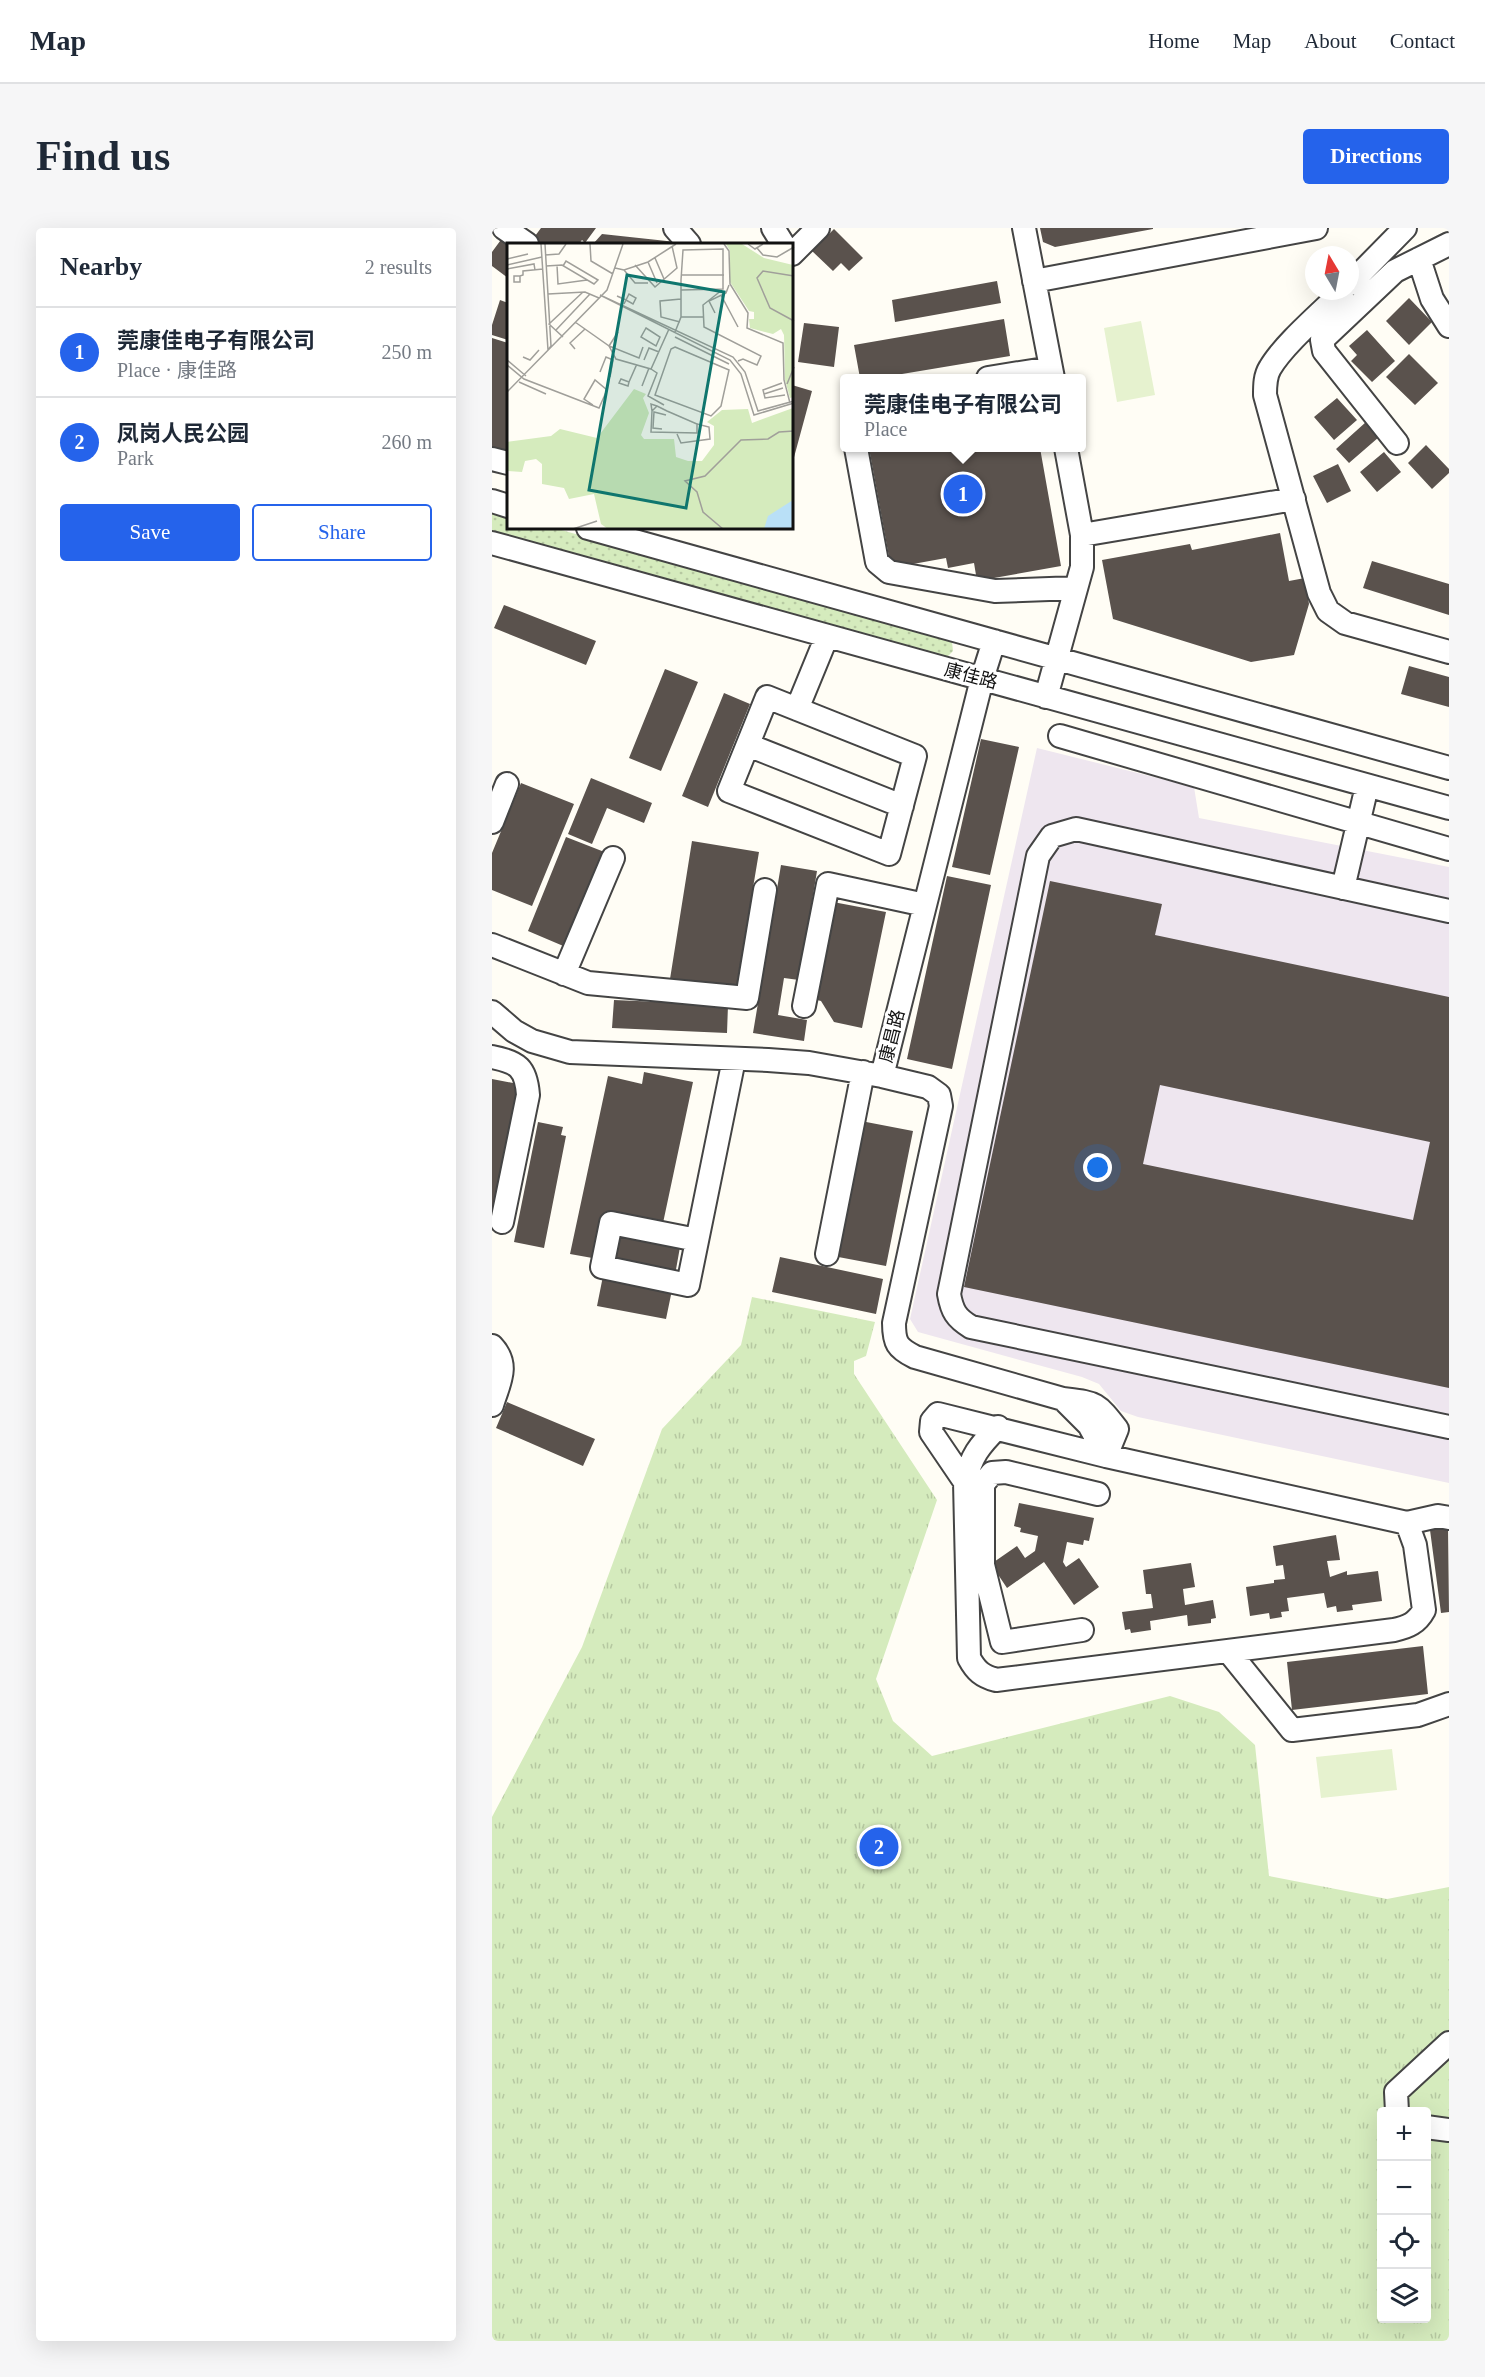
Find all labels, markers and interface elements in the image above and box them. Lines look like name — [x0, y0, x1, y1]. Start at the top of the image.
text: Map — [30, 25, 86, 56]
text: Home — [1148, 29, 1200, 53]
text: Map — [1233, 29, 1271, 53]
text: About — [1304, 29, 1357, 53]
text: Contact — [1390, 29, 1455, 53]
button: Directions — [1303, 129, 1449, 184]
text: Find us — [36, 133, 170, 179]
inset map — [507, 243, 794, 530]
north arrow — [1305, 246, 1359, 300]
text: Nearby — [60, 252, 142, 281]
text: 2 results — [365, 256, 432, 278]
text: 莞康佳电子有限公司 — [117, 328, 315, 353]
text: 1 — [75, 341, 85, 363]
text: 250 m — [381, 341, 432, 363]
text: Place · 康佳路 — [117, 359, 237, 381]
popup — [840, 374, 1086, 452]
text: 莞康佳电子有限公司 — [864, 392, 1062, 417]
text: Place — [864, 418, 907, 440]
text: 凤岗人民公园 — [117, 421, 249, 446]
text: 2 — [75, 431, 85, 453]
text: 260 m — [381, 431, 432, 453]
text: Park — [117, 447, 154, 469]
pin: 1 — [944, 472, 982, 516]
button: Save — [60, 504, 240, 561]
button: Share — [252, 504, 432, 561]
street label: 康佳路 — [942, 659, 1000, 693]
street label: 康昌路 — [876, 1007, 908, 1065]
your location — [1083, 1153, 1112, 1182]
pin: 2 — [860, 1824, 898, 1870]
map controls — [1377, 2107, 1431, 2323]
button: + — [1377, 2107, 1431, 2161]
button: − — [1377, 2161, 1431, 2215]
button: locate — [1377, 2215, 1431, 2269]
button: layers — [1377, 2269, 1431, 2323]

